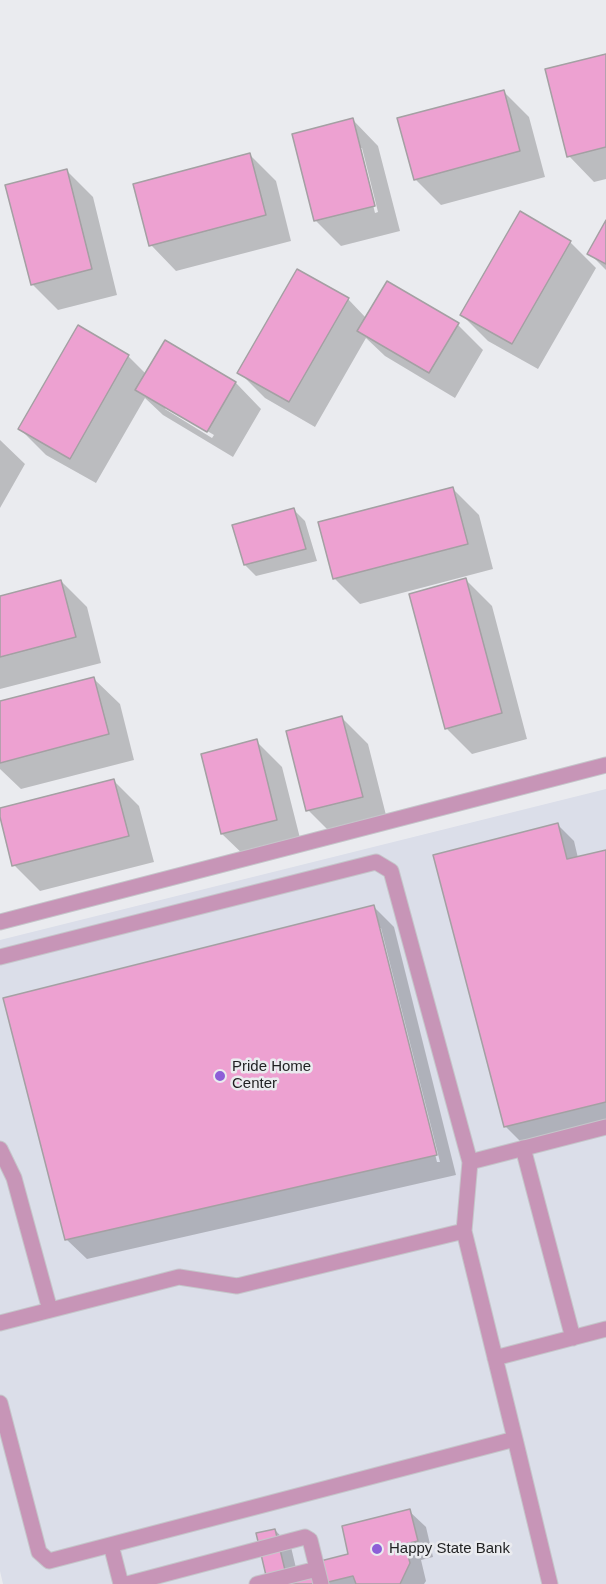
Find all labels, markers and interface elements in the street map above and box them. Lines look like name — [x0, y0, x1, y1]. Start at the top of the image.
place label: Pride Home Center — [232, 1058, 311, 1093]
marker: Pride Home Center — [213, 1069, 227, 1083]
place label: Happy State Bank — [389, 1540, 510, 1558]
marker: Happy State Bank — [370, 1542, 384, 1556]

